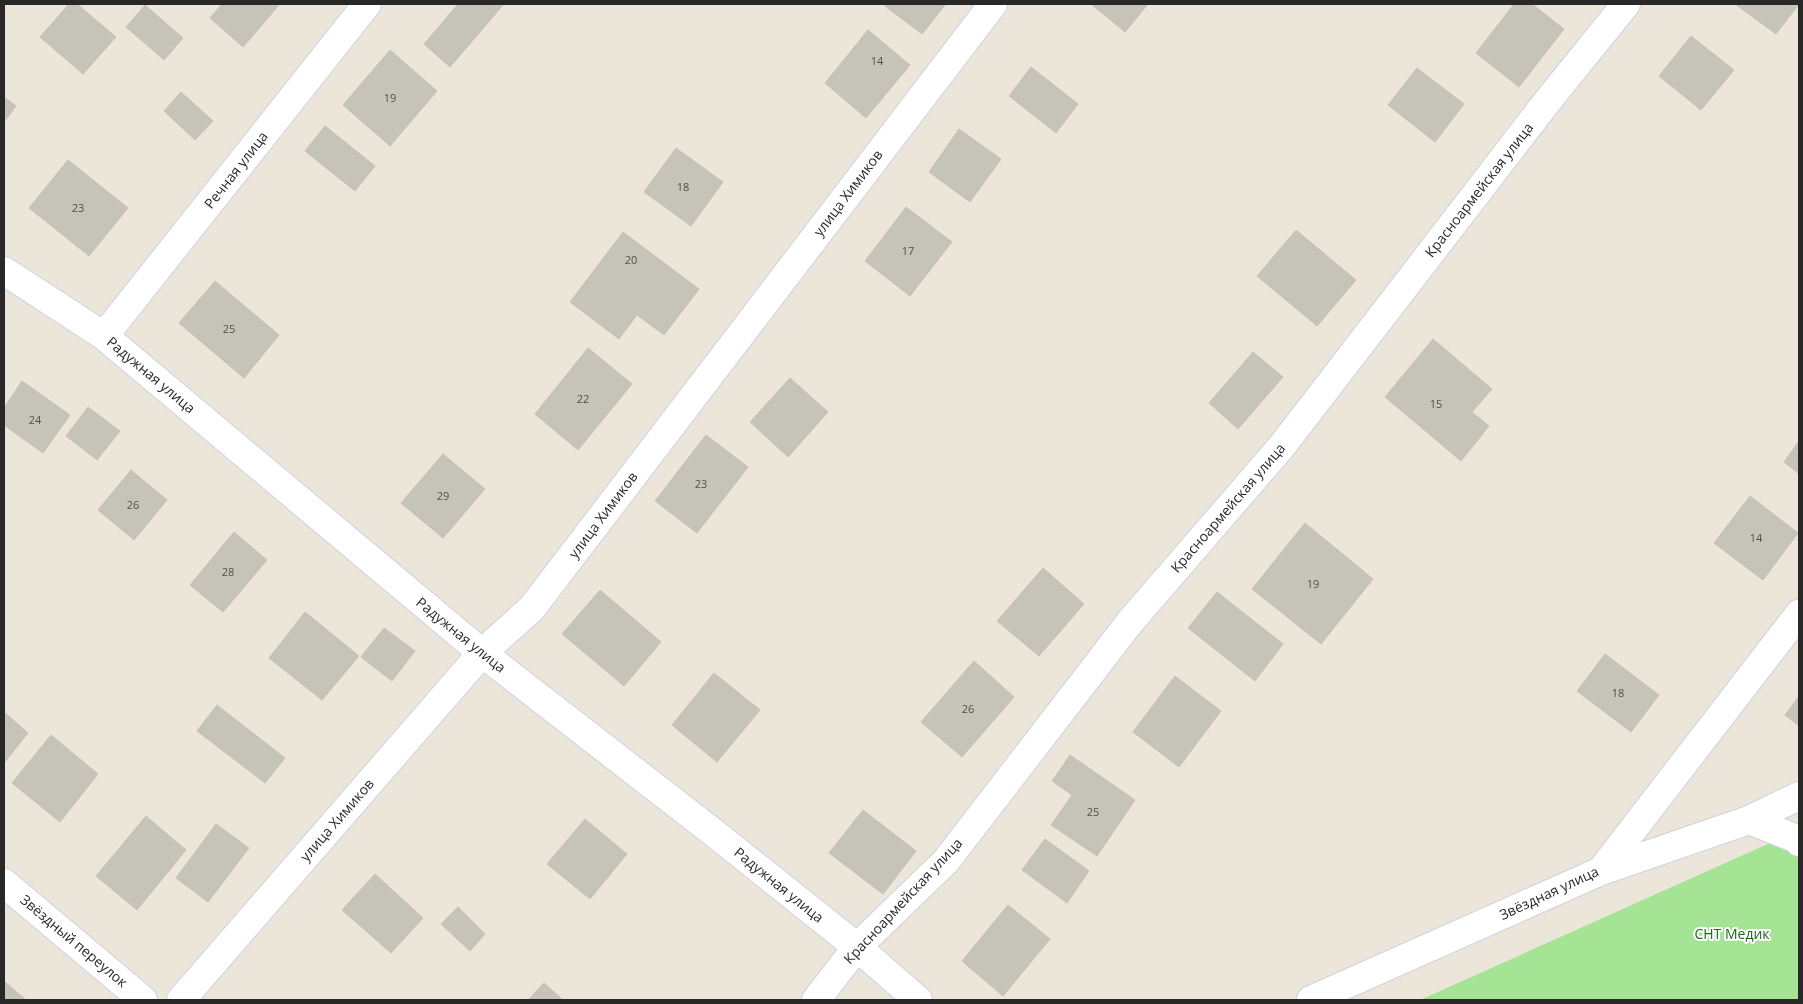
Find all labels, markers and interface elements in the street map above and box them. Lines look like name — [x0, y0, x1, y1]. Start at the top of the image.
house number: 14 — [871, 53, 884, 68]
house number: 19 — [384, 90, 396, 105]
street label: Красноармейская улица — [1420, 119, 1537, 261]
street label: Речная улица — [199, 127, 272, 212]
street label: улица Химиков — [809, 145, 886, 240]
house number: 18 — [677, 179, 689, 194]
house number: 23 — [72, 200, 84, 215]
house number: 17 — [902, 243, 914, 258]
house number: 20 — [625, 252, 637, 267]
house number: 25 — [223, 321, 235, 336]
street label: Радужная улица — [103, 332, 200, 417]
house number: 22 — [577, 391, 589, 406]
house number: 15 — [1430, 396, 1442, 411]
house number: 24 — [29, 412, 42, 427]
street label: Красноармейская улица — [1166, 439, 1289, 576]
street label: улица Химиков — [564, 467, 641, 562]
house number: 23 — [695, 476, 707, 491]
house number: 29 — [437, 488, 449, 503]
house number: 26 — [127, 497, 139, 512]
house number: 14 — [1750, 530, 1763, 545]
house number: 28 — [222, 564, 234, 579]
house number: 19 — [1307, 576, 1319, 591]
street label: Радужная улица — [413, 593, 510, 677]
house number: 18 — [1612, 685, 1624, 700]
house number: 26 — [962, 701, 974, 716]
street label: улица Химиков — [295, 774, 378, 865]
house number: 25 — [1087, 804, 1099, 819]
street label: Красноармейская улица — [839, 834, 966, 968]
street label: Радужная улица — [731, 843, 828, 927]
street label: Звёздная улица — [1496, 861, 1601, 924]
street label: Звёздный переулок — [17, 890, 133, 992]
park label: СНТ Медик — [1694, 924, 1770, 943]

